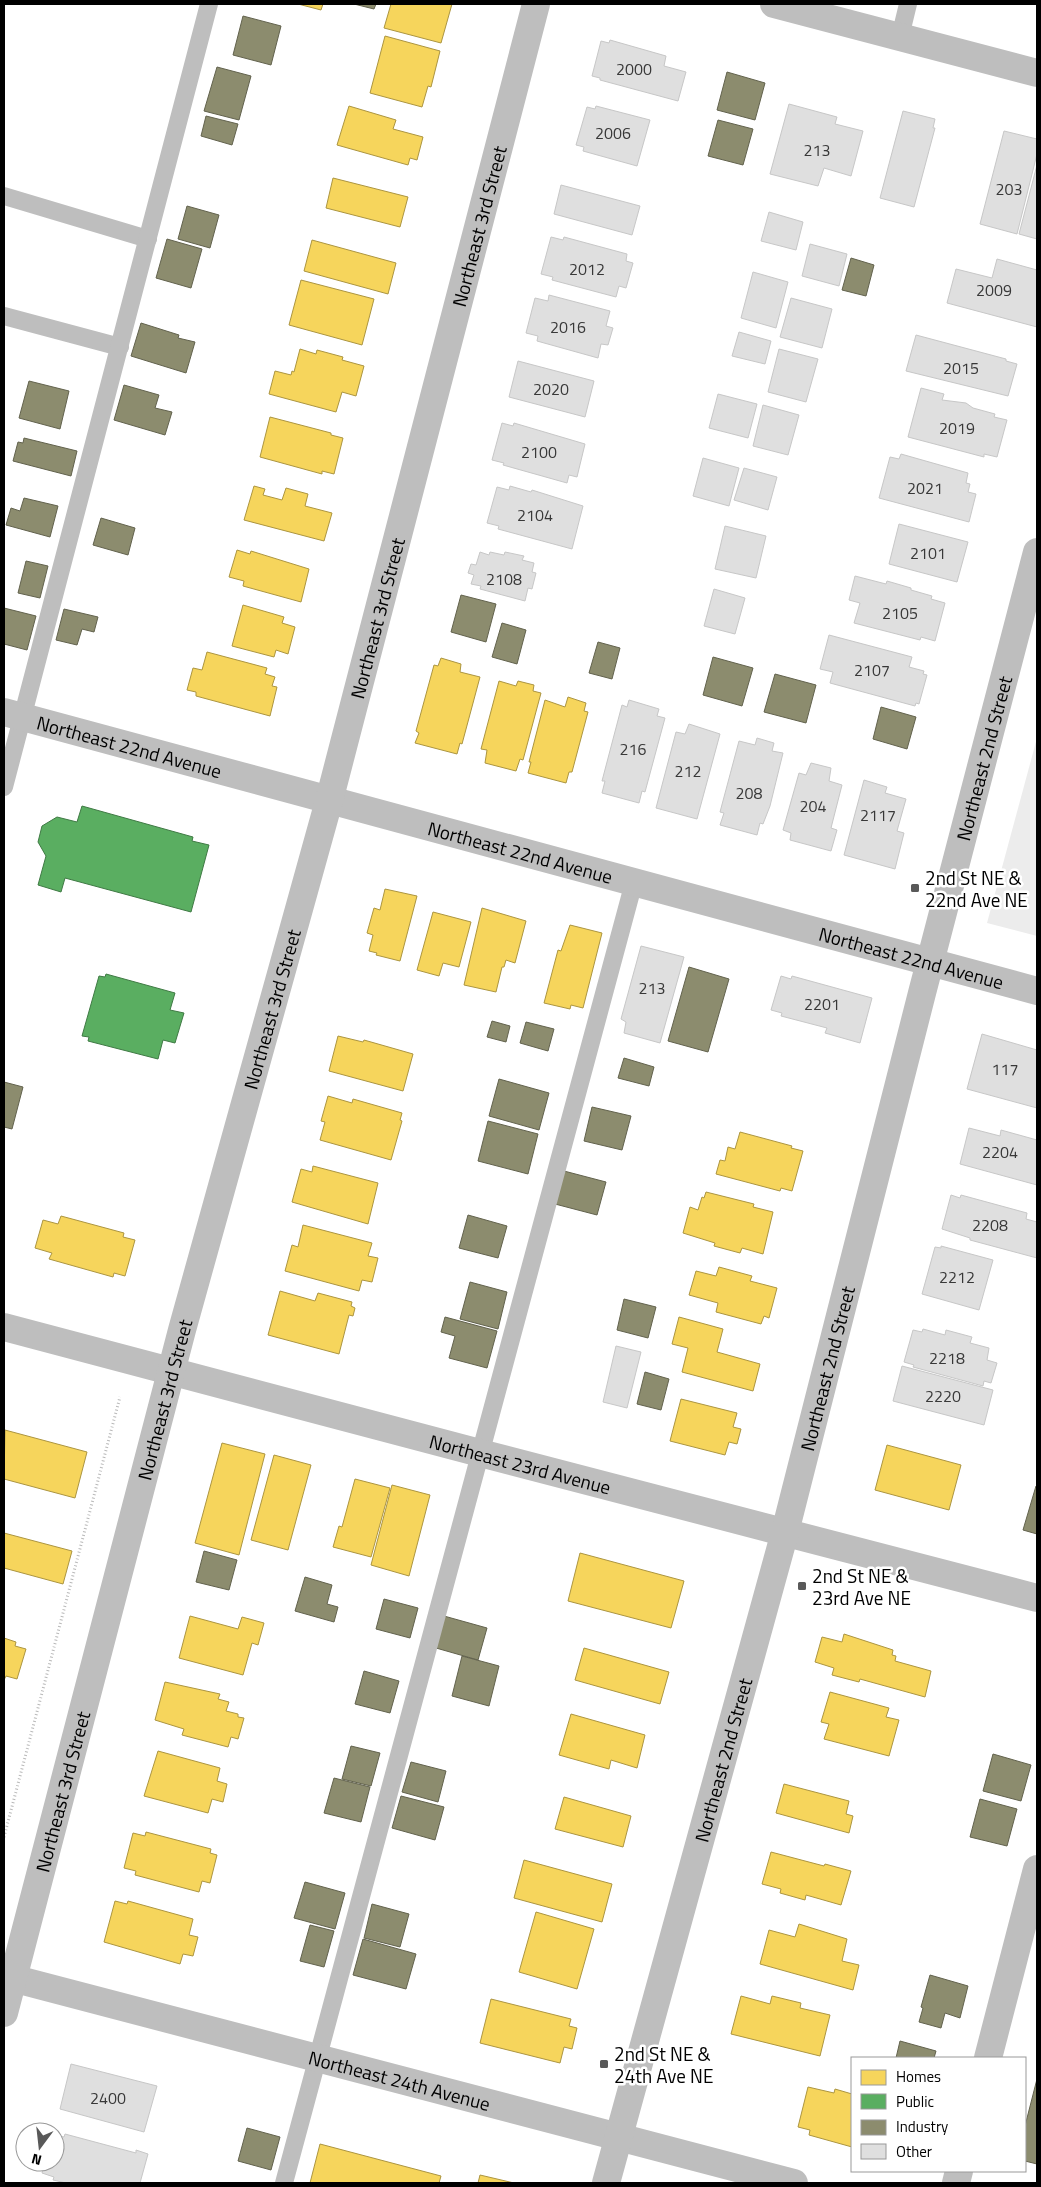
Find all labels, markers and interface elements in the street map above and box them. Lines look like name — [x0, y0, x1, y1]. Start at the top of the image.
house number: 2000 — [616, 57, 652, 81]
house number: 2006 — [595, 121, 631, 145]
house number: 213 — [804, 138, 830, 162]
street label: Northeast 3rd Street — [444, 142, 513, 310]
house number: 203 — [996, 177, 1022, 201]
house number: 2012 — [569, 257, 605, 281]
house number: 2009 — [976, 278, 1012, 302]
house number: 2016 — [550, 315, 586, 339]
house number: 2015 — [943, 356, 979, 380]
house number: 2020 — [533, 377, 569, 401]
house number: 2019 — [939, 416, 975, 440]
house number: 2100 — [521, 440, 557, 464]
house number: 2021 — [907, 476, 943, 500]
house number: 2104 — [517, 503, 553, 527]
street label: Northeast 3rd Street — [342, 534, 411, 702]
house number: 2101 — [910, 541, 946, 565]
house number: 2108 — [486, 567, 522, 591]
house number: 2105 — [882, 601, 918, 625]
house number: 2107 — [854, 658, 890, 682]
street label: Northeast 2nd Street — [948, 672, 1019, 844]
street label: Northeast 22nd Avenue — [34, 707, 225, 785]
house number: 216 — [620, 737, 646, 761]
house number: 212 — [675, 759, 701, 783]
house number: 208 — [736, 781, 762, 805]
house number: 204 — [800, 794, 826, 818]
house number: 2117 — [860, 803, 896, 827]
street label: Northeast 22nd Avenue — [425, 813, 616, 890]
place label: 2nd St NE & 22nd Ave NE — [925, 863, 1028, 914]
marker: 2nd St NE & 22nd Ave NE — [909, 882, 921, 894]
street label: Northeast 22nd Avenue — [816, 918, 1007, 996]
street label: Northeast 3rd Street — [235, 925, 307, 1093]
house number: 213 — [639, 976, 665, 1000]
house number: 2201 — [804, 992, 840, 1016]
house number: 117 — [992, 1057, 1018, 1081]
house number: 2204 — [982, 1140, 1018, 1164]
house number: 2208 — [972, 1213, 1008, 1237]
house number: 2212 — [939, 1265, 975, 1289]
street label: Northeast 2nd Street — [792, 1282, 862, 1454]
street label: Northeast 3rd Street — [129, 1315, 199, 1483]
house number: 2218 — [929, 1346, 965, 1370]
house number: 2220 — [925, 1384, 961, 1408]
street label: Northeast 23rd Avenue — [426, 1426, 614, 1501]
place label: 2nd St NE & 23rd Ave NE — [812, 1561, 911, 1612]
marker: 2nd St NE & 23rd Ave NE — [796, 1580, 808, 1592]
street label: Northeast 2nd Street — [686, 1674, 759, 1845]
street label: Northeast 3rd Street — [27, 1707, 97, 1875]
place label: 2nd St NE & 24th Ave NE — [614, 2039, 713, 2090]
street label: Northeast 24th Avenue — [306, 2042, 494, 2117]
legend — [851, 2057, 1026, 2172]
marker: 2nd St NE & 24th Ave NE — [598, 2058, 610, 2070]
text: Homes — [896, 2065, 941, 2088]
house number: 2400 — [90, 2086, 126, 2110]
text: Public — [896, 2090, 934, 2113]
text: Industry — [896, 2115, 948, 2138]
north arrow — [15, 2122, 65, 2172]
text: Other — [896, 2140, 932, 2163]
text: N — [29, 2149, 44, 2171]

